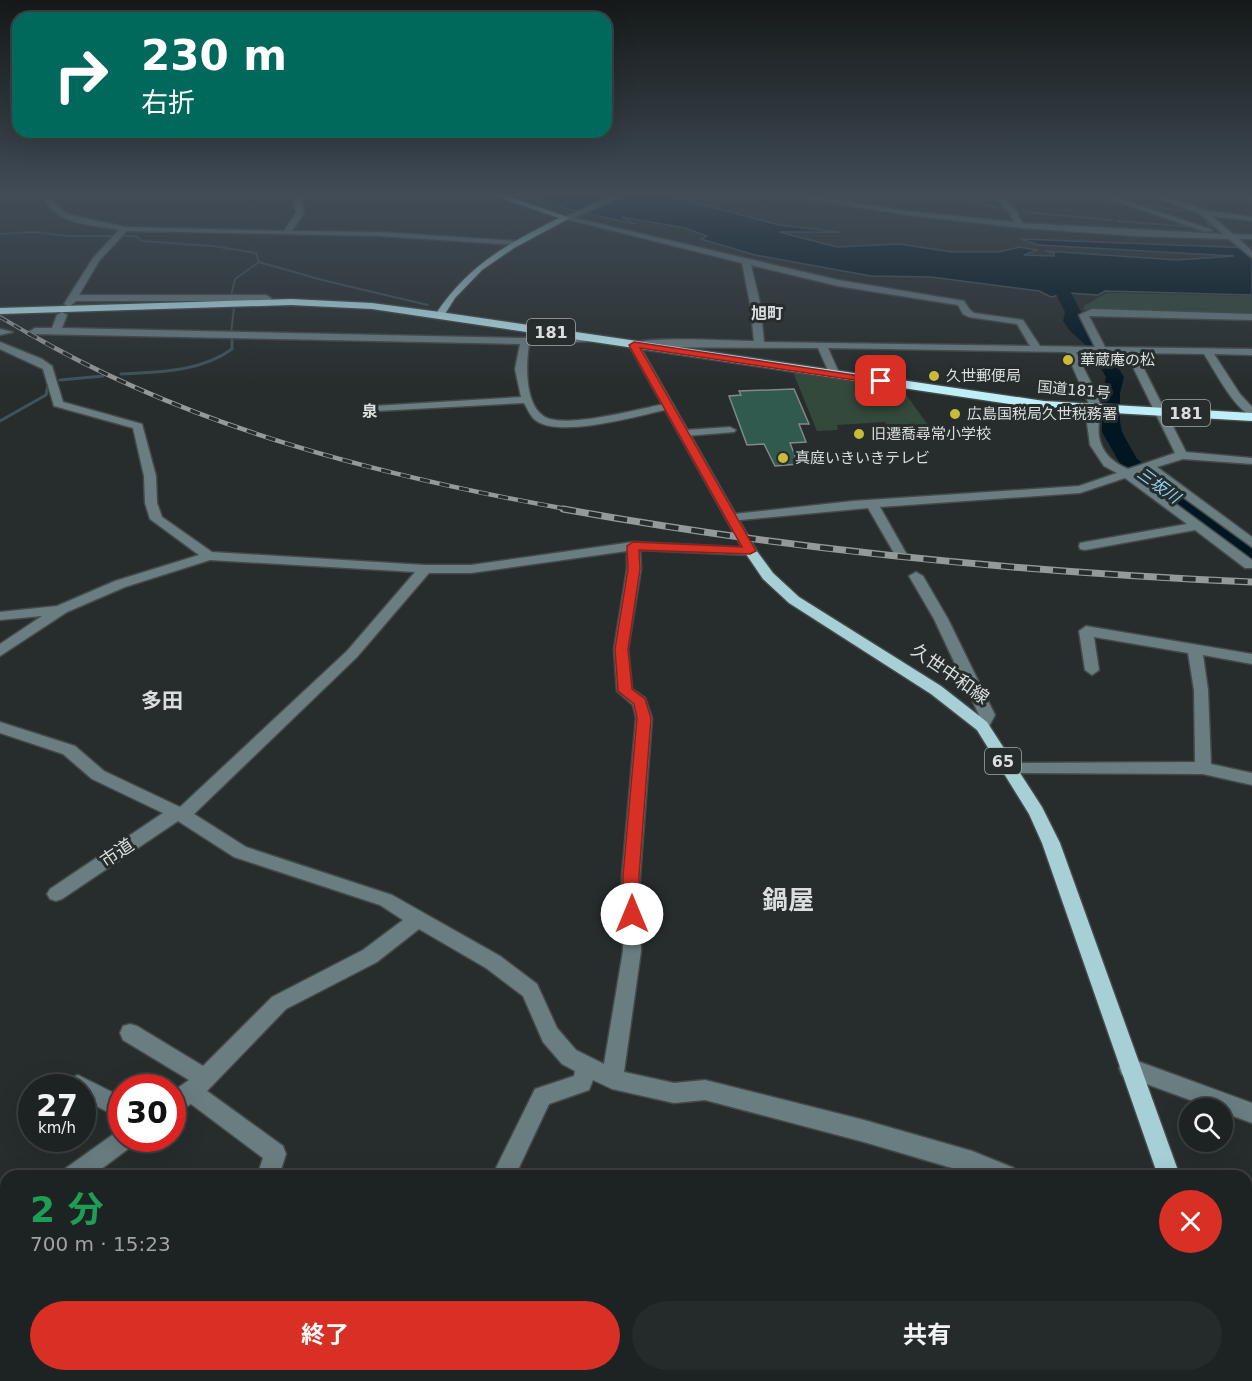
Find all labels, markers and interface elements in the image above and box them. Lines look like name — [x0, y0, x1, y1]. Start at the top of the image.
text: 230 m — [141, 31, 287, 80]
icon: right — [42, 36, 120, 114]
text: 右折 — [141, 87, 195, 118]
district label: 旭町 — [751, 304, 783, 323]
road number: 181 — [527, 319, 575, 345]
place label: 華蔵庵の松 — [1080, 351, 1155, 369]
marker: 華蔵庵の松 — [1061, 353, 1075, 367]
pin — [855, 355, 906, 406]
icon: arrive — [864, 364, 897, 397]
place label: 久世郵便局 — [946, 367, 1021, 385]
marker: 久世郵便局 — [927, 369, 941, 383]
street label: 国道181号 — [1037, 378, 1111, 402]
road number: 181 — [1162, 400, 1210, 426]
district label: 泉 — [362, 402, 378, 421]
place label: 広島国税局久世税務署 — [967, 405, 1117, 423]
marker: 広島国税局久世税務署 — [948, 407, 962, 421]
place label: 旧遷喬尋常小学校 — [871, 425, 991, 443]
marker: 旧遷喬尋常小学校 — [852, 427, 866, 441]
place label: 真庭いきいきテレビ — [795, 449, 930, 467]
marker: 真庭いきいきテレビ — [776, 451, 790, 465]
water label: 三坂川 — [1134, 464, 1185, 508]
street label: 久世中和線 — [907, 639, 993, 708]
district label: 多田 — [141, 689, 183, 713]
road number: 65 — [985, 748, 1021, 774]
street label: 市道 — [96, 834, 138, 871]
position arrow — [600, 882, 664, 946]
district label: 鍋屋 — [762, 885, 814, 915]
speed limit sign: 30 — [108, 1074, 186, 1152]
text: 27 — [36, 1088, 78, 1123]
map controls — [1179, 1098, 1233, 1152]
button: search — [1179, 1098, 1233, 1152]
text: km/h — [38, 1119, 76, 1137]
text: 2 分 — [30, 1189, 104, 1230]
button: close — [1159, 1190, 1222, 1253]
text: 700 m · 15:23 — [30, 1232, 171, 1256]
button: 終了 — [30, 1301, 620, 1370]
button: 共有 — [632, 1301, 1222, 1370]

